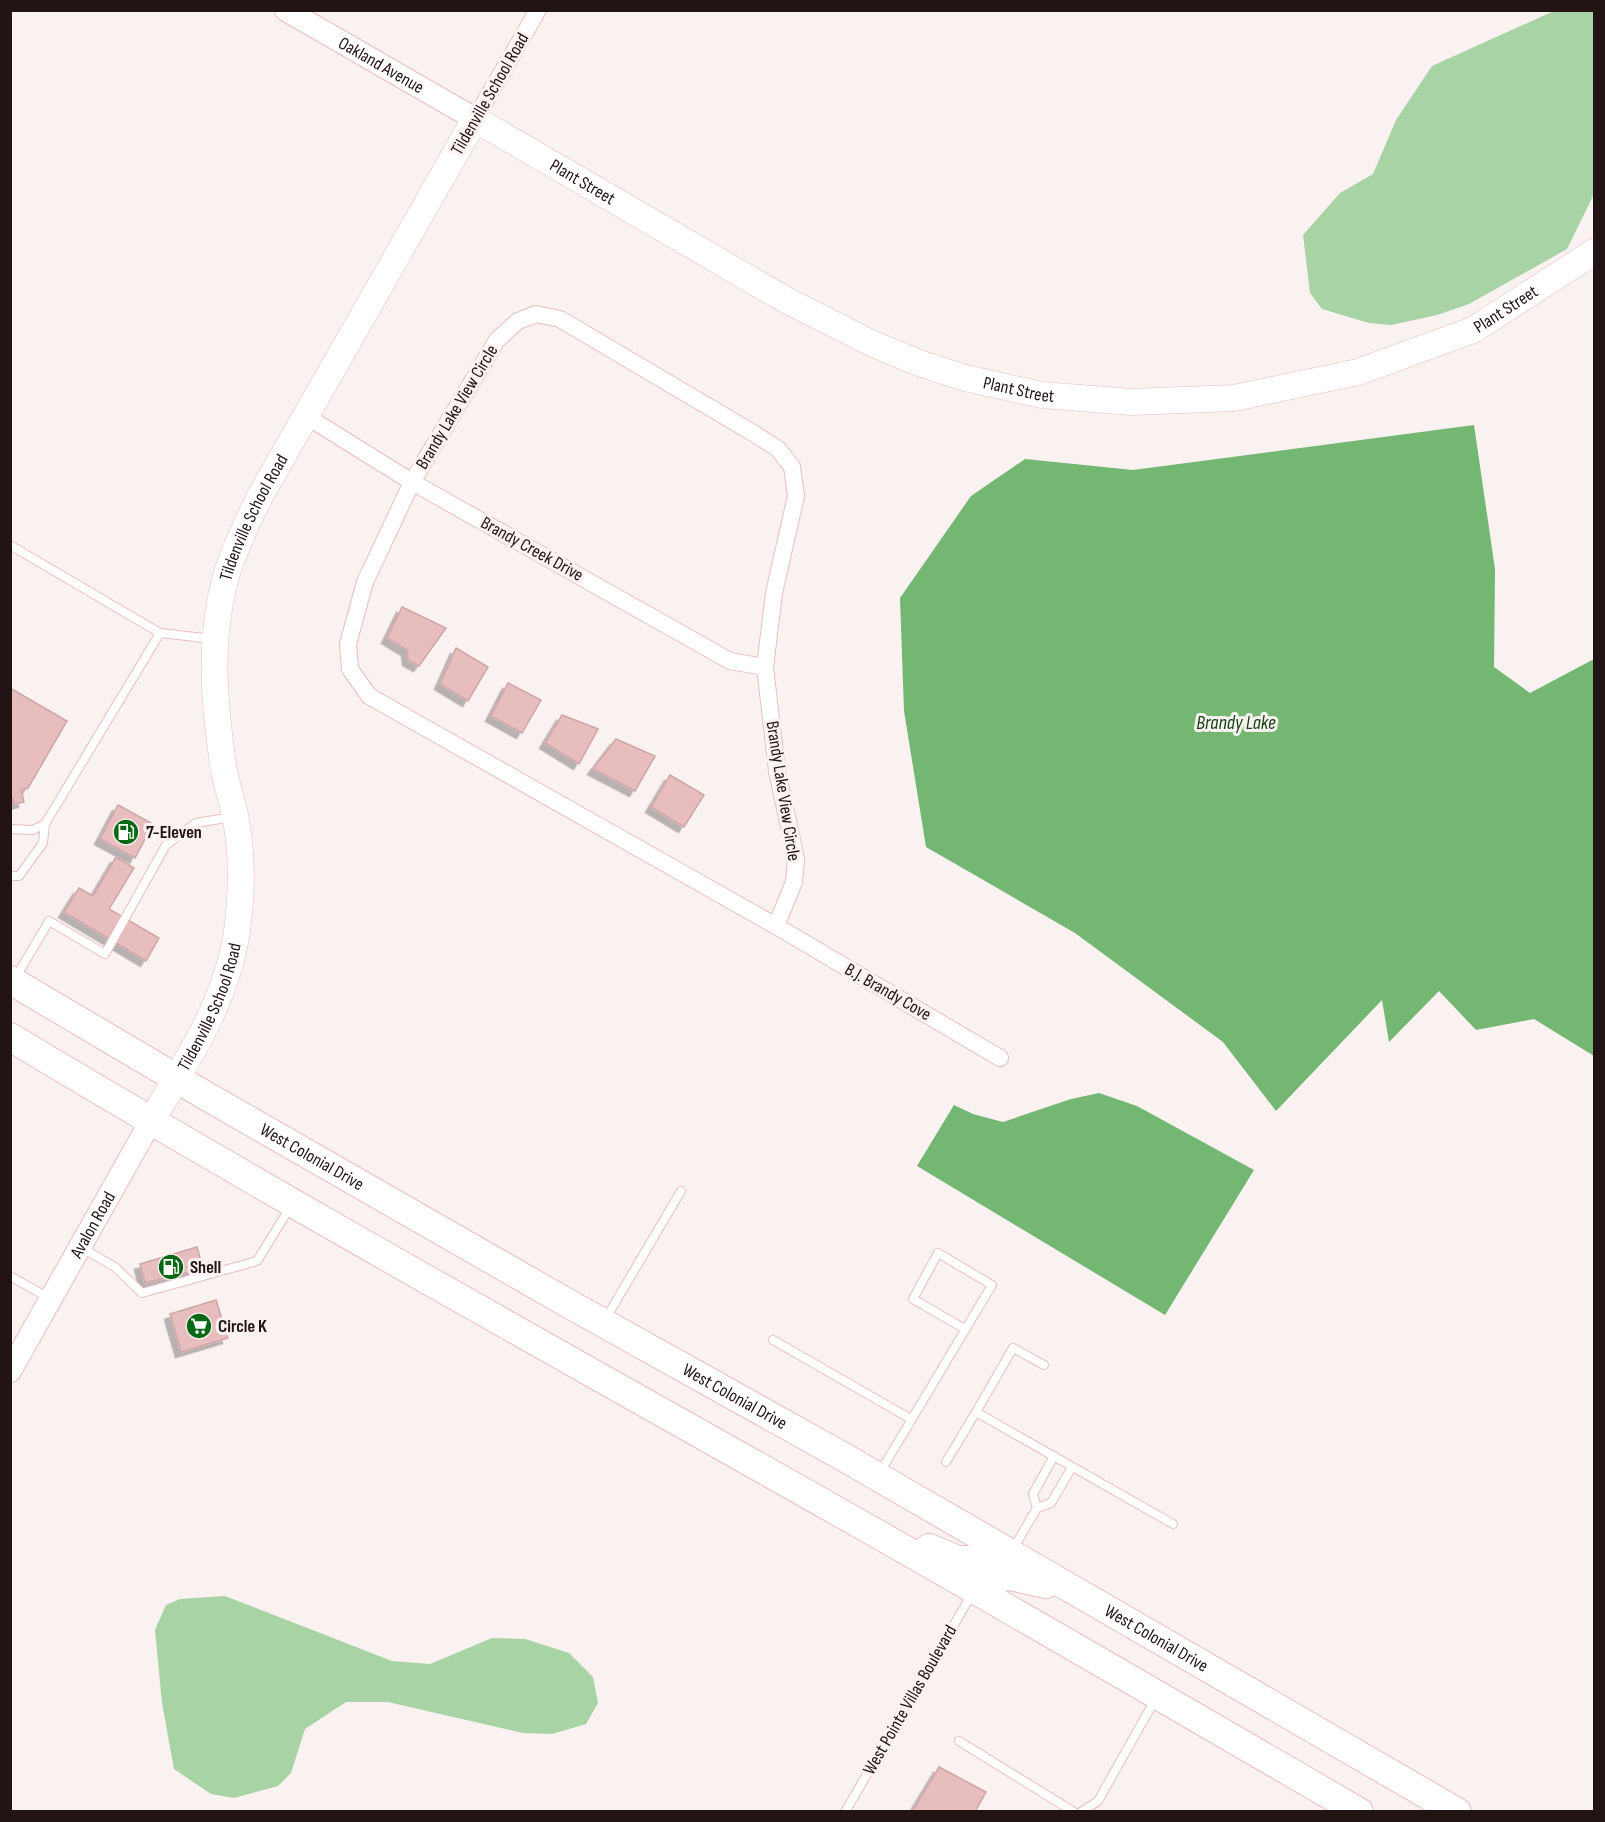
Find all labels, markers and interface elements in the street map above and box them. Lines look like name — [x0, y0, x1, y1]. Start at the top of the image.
street label: Tildenville School Road — [447, 29, 533, 159]
street label: Oakland Avenue — [335, 32, 428, 98]
street label: Plant Street — [546, 154, 620, 209]
street label: Plant Street — [1470, 280, 1542, 337]
street label: Brandy Lake View Circle — [412, 341, 502, 473]
street label: Plant Street — [981, 372, 1056, 406]
street label: Tildenville School Road — [215, 451, 292, 583]
street label: Brandy Creek Drive — [477, 512, 587, 586]
water label: Brandy Lake — [1196, 711, 1276, 735]
street label: Brandy Lake View Circle — [762, 720, 804, 862]
fuel station icon: 7-Eleven — [111, 817, 141, 847]
place label: 7-Eleven — [146, 822, 202, 843]
street label: Tildenville School Road — [173, 941, 245, 1075]
street label: B.J. Brandy Cove — [841, 959, 935, 1025]
street label: West Colonial Drive — [257, 1119, 368, 1195]
street label: Avalon Road — [65, 1188, 120, 1262]
fuel station icon: Shell — [156, 1252, 186, 1282]
place label: Shell — [190, 1257, 221, 1278]
supermarket icon: Circle K — [184, 1311, 214, 1341]
place label: Circle K — [218, 1316, 267, 1337]
street label: West Colonial Drive — [679, 1359, 791, 1434]
street label: West Colonial Drive — [1101, 1600, 1212, 1676]
street label: West Pointe Villas Boulevard — [859, 1622, 961, 1778]

